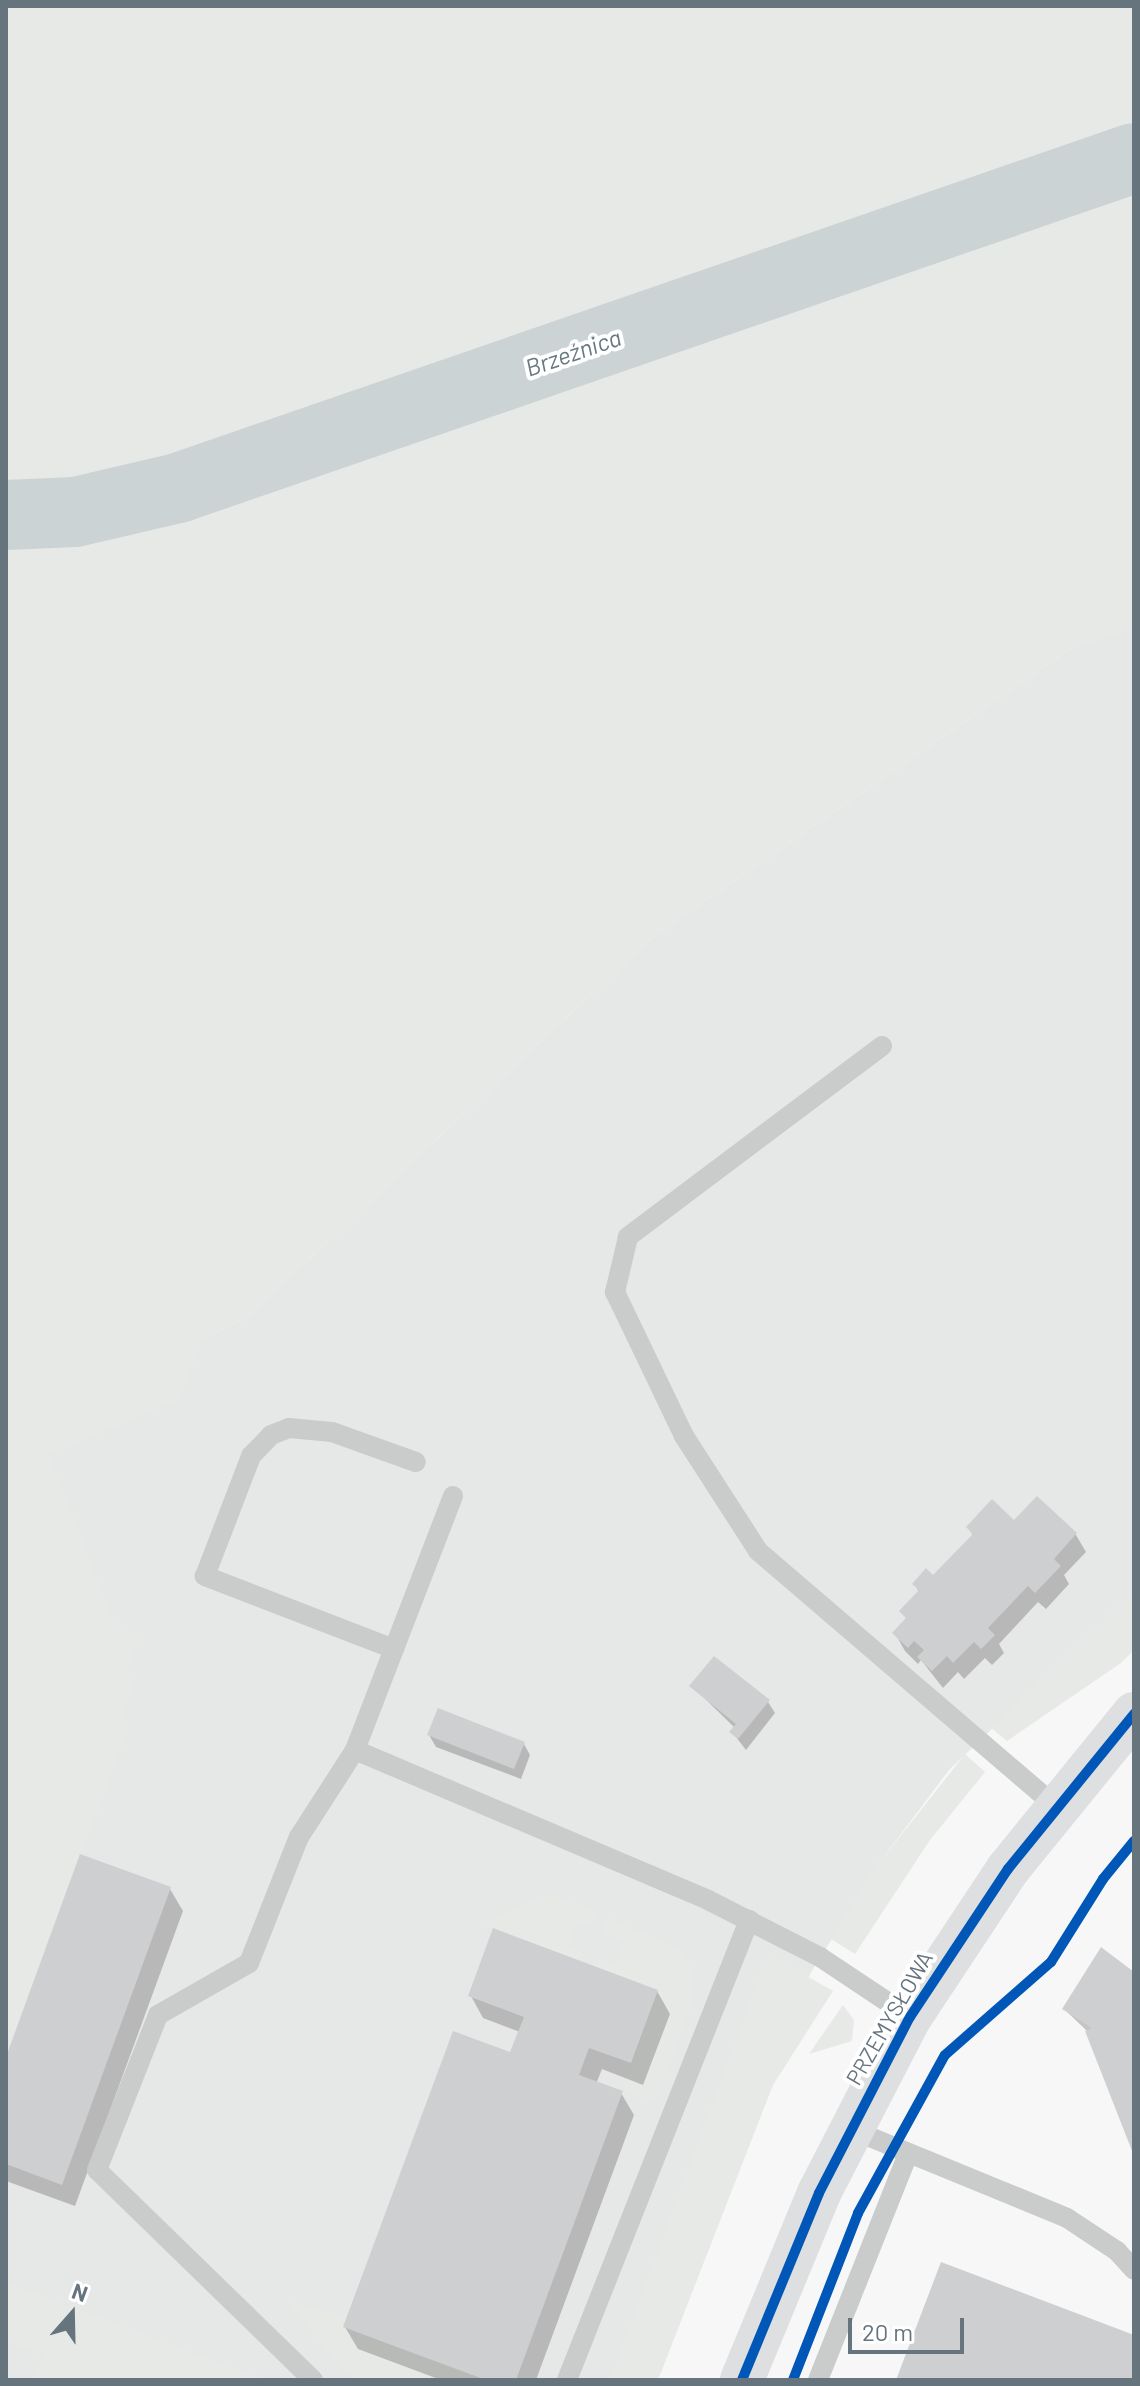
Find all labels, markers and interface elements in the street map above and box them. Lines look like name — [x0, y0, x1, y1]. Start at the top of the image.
water label: Brzeźnica — [521, 322, 625, 382]
street label: PRZEMYSŁOWA — [840, 1946, 938, 2090]
north arrow — [32, 2274, 112, 2354]
text: N — [69, 2277, 92, 2306]
scale bar — [852, 2302, 968, 2352]
text: 20 m — [862, 2317, 913, 2346]

